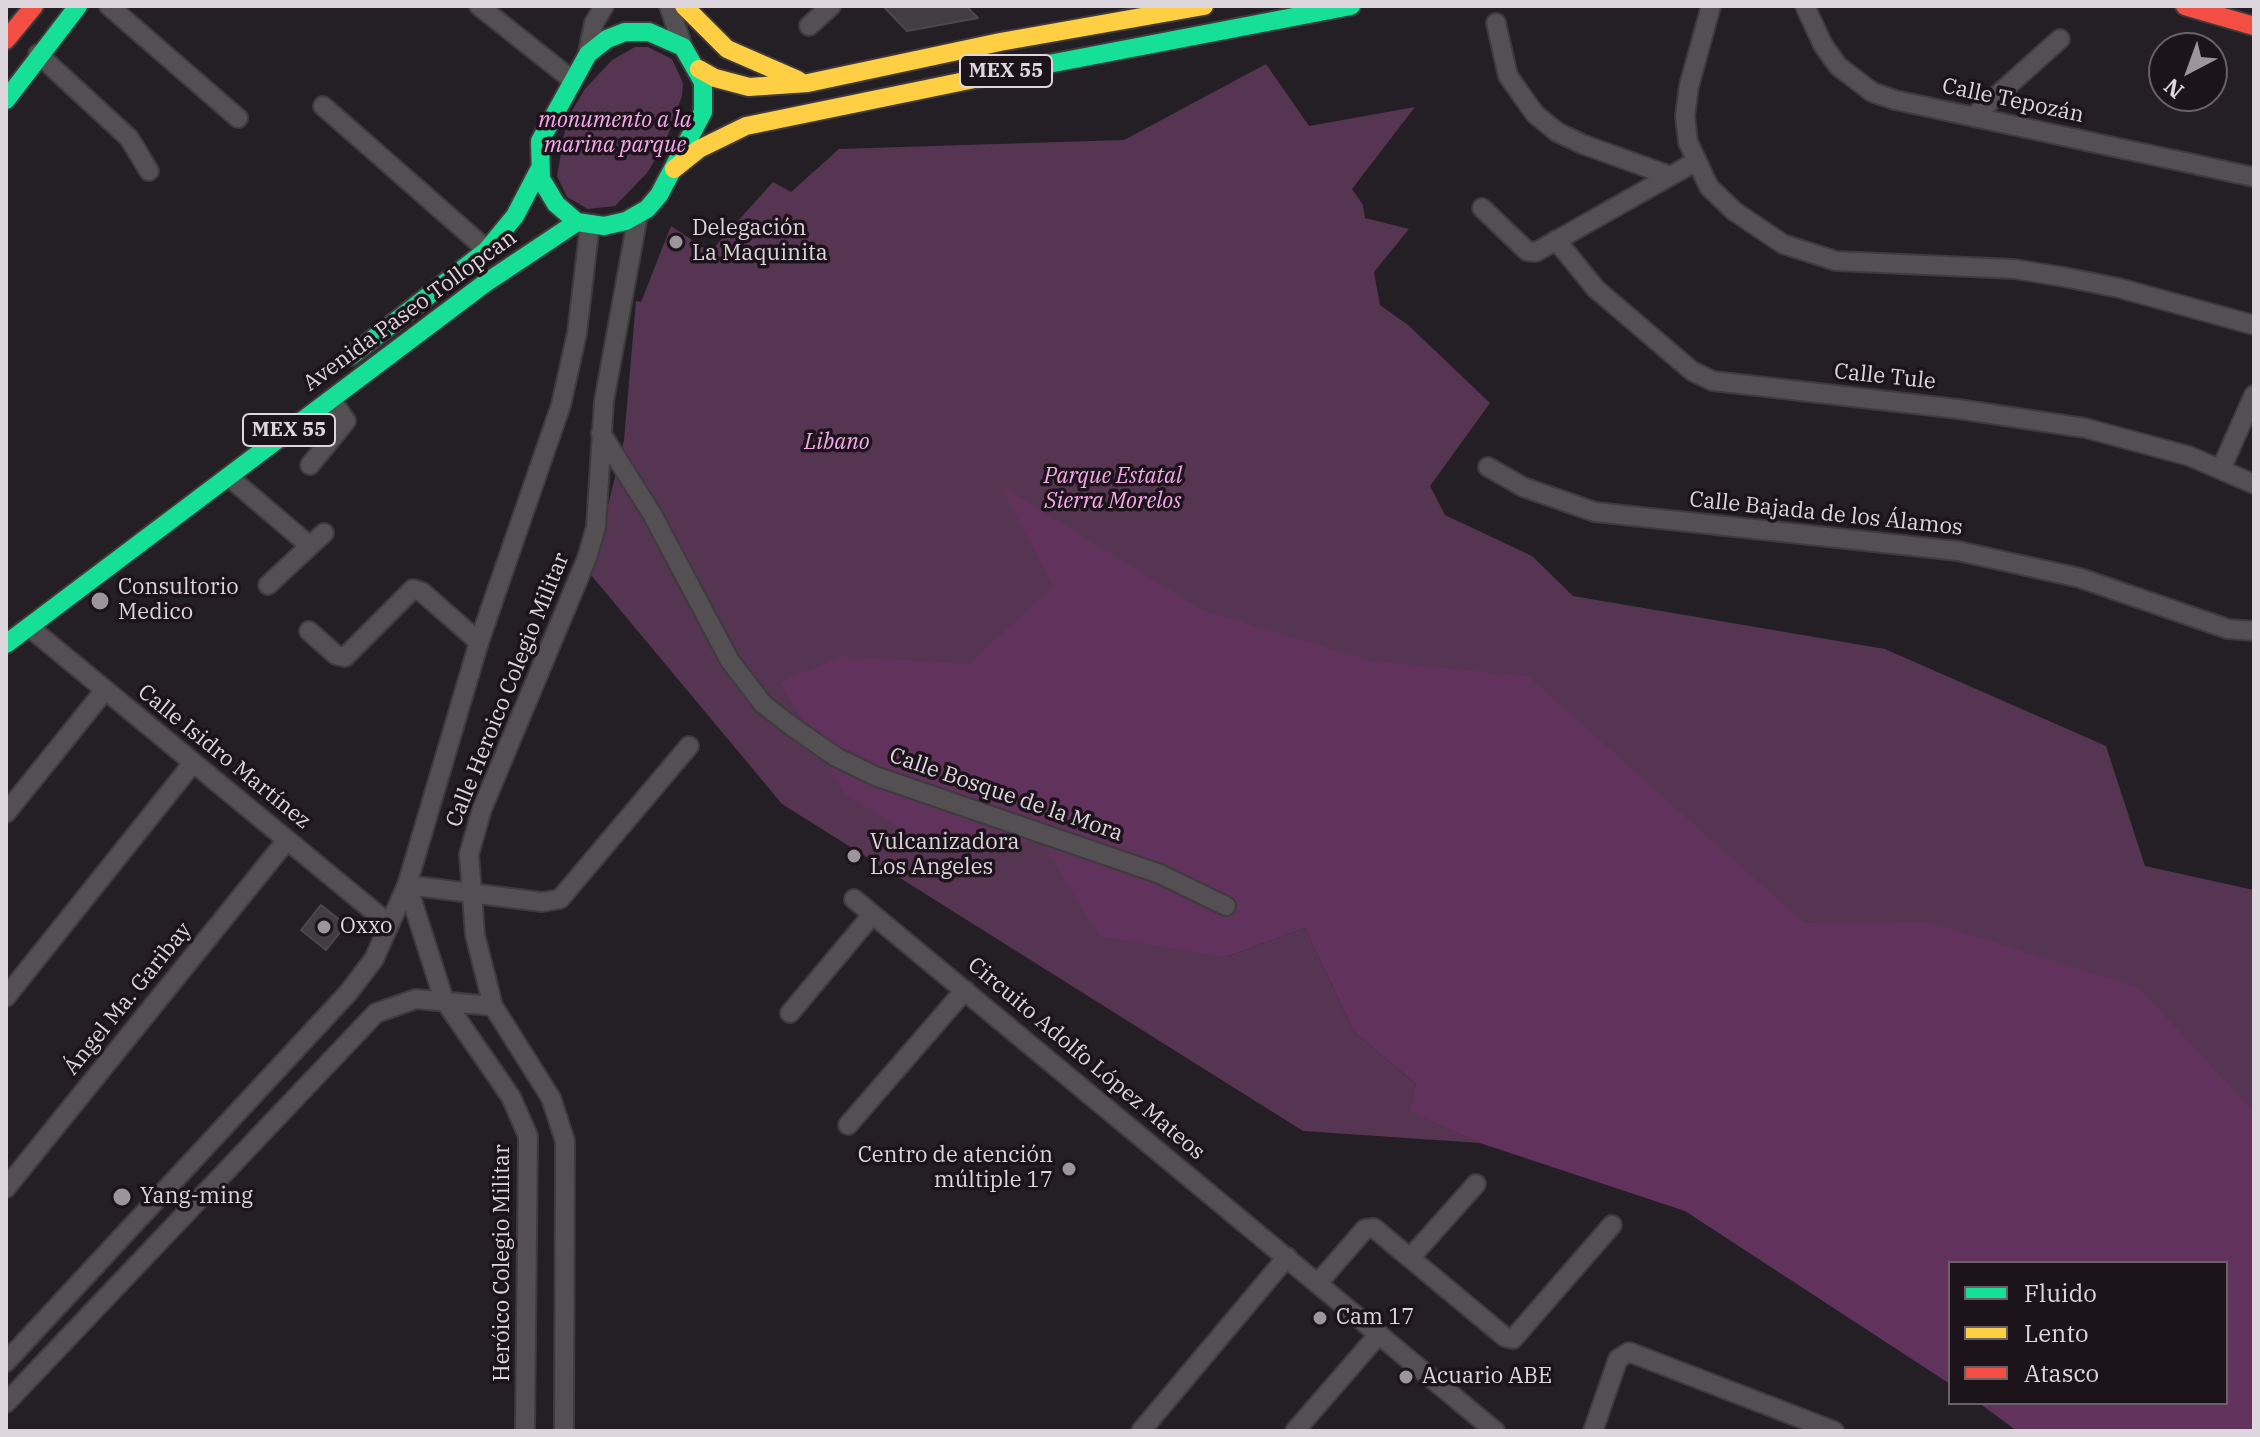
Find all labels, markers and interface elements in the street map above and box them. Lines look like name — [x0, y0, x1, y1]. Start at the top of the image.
north arrow — [2148, 32, 2228, 112]
road number: MEX 55 — [960, 55, 1052, 87]
text: N — [2157, 72, 2189, 106]
street label: Calle Tepozán — [1940, 73, 2086, 129]
park label: monumento a la marina parque — [538, 108, 692, 160]
place label: Delegación La Maquinita — [692, 216, 828, 268]
street label: Avenida Paseo Tollopcan — [298, 225, 522, 397]
marker: Delegación La Maquinita — [667, 233, 685, 251]
street label: Calle Tule — [1833, 359, 1937, 395]
road number: MEX 55 — [243, 414, 335, 446]
park label: Libano — [804, 430, 870, 456]
park label: Parque Estatal Sierra Morelos — [1044, 464, 1182, 516]
street label: Calle Bajada de los Álamos — [1688, 487, 1964, 541]
street label: Calle Heroico Colegio Militar — [441, 549, 575, 831]
place label: Consultorio Medico — [118, 575, 239, 626]
marker: Consultorio Medico — [89, 590, 111, 612]
street label: Calle Isidro Martínez — [132, 679, 316, 835]
street label: Calle Bosque de la Mora — [886, 743, 1126, 847]
place label: Vulcanizadora Los Angeles — [870, 830, 1019, 882]
marker: Vulcanizadora Los Angeles — [845, 847, 863, 865]
place label: Oxxo — [340, 914, 392, 940]
street label: Ángel Ma. Garibay — [58, 917, 198, 1081]
marker: Oxxo — [315, 918, 333, 936]
street label: Circuito Adolfo López Mateos — [962, 952, 1210, 1166]
place label: Centro de atención múltiple 17 — [858, 1143, 1053, 1194]
street label: Heróico Colegio Militar — [490, 1144, 516, 1382]
marker: Centro de atención múltiple 17 — [1060, 1160, 1078, 1178]
place label: Yang-ming — [140, 1184, 253, 1210]
marker: Yang-ming — [111, 1186, 133, 1208]
legend — [1948, 1261, 2228, 1405]
text: Fluido — [2024, 1277, 2097, 1309]
place label: Cam 17 — [1336, 1305, 1415, 1331]
marker: Cam 17 — [1311, 1309, 1329, 1327]
text: Lento — [2024, 1317, 2088, 1349]
text: Atasco — [2024, 1357, 2099, 1389]
place label: Acuario ABE — [1422, 1364, 1552, 1390]
marker: Acuario ABE — [1397, 1368, 1415, 1386]

